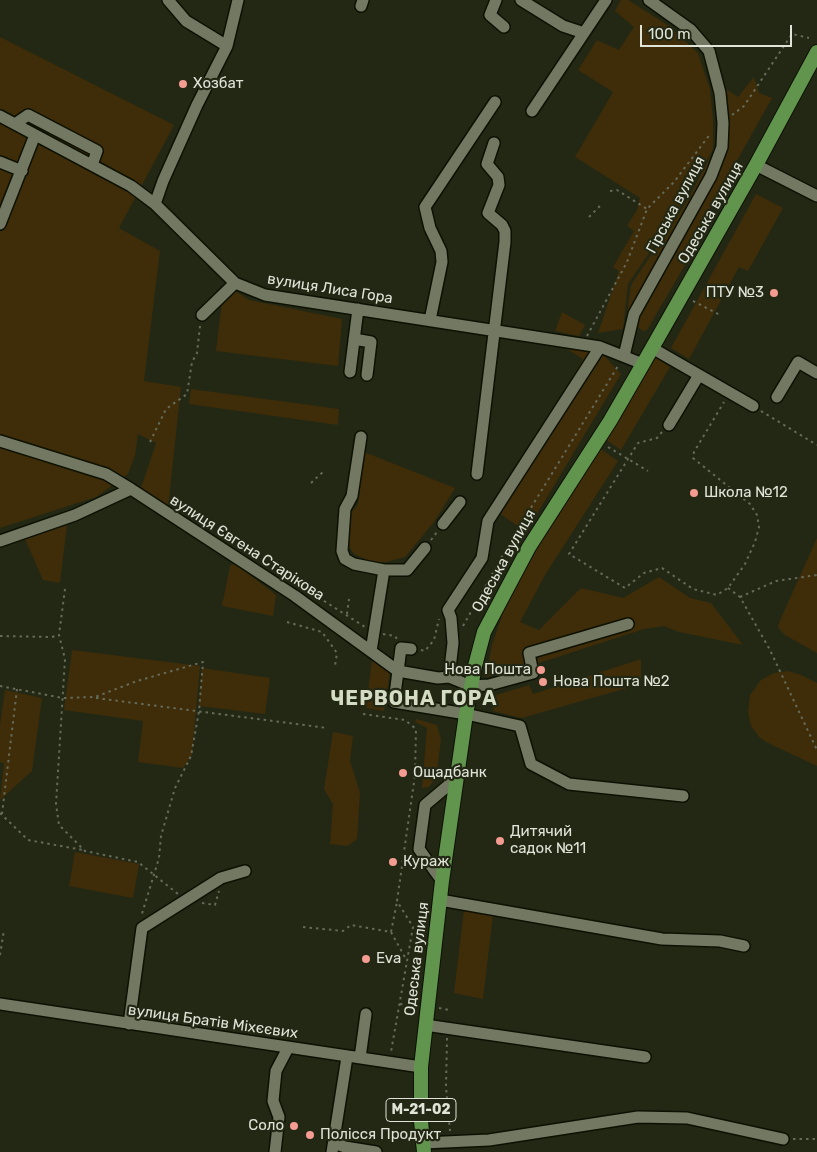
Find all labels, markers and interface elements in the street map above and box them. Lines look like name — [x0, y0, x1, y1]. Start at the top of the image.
scale bar — [642, 15, 794, 47]
text: 100 m — [648, 25, 690, 43]
place label: Хозбат — [193, 75, 243, 93]
marker: Хозбат — [177, 78, 189, 90]
street label: Гірська вулиця — [643, 153, 709, 257]
street label: Одеська вулиця — [675, 159, 747, 267]
street label: вулиця Лиса Гора — [266, 270, 394, 308]
place label: ПТУ №3 — [706, 284, 764, 302]
marker: ПТУ №3 — [768, 287, 780, 299]
place label: Школа №12 — [704, 484, 788, 502]
marker: Школа №12 — [688, 487, 700, 499]
street label: вулиця Євгена Старікова — [166, 491, 328, 605]
street label: Одеська вулиця — [468, 506, 540, 616]
place label: Нова Пошта — [444, 661, 531, 679]
marker: Нова Пошта — [535, 664, 547, 676]
place label: Нова Пошта №2 — [553, 673, 670, 691]
marker: Нова Пошта №2 — [537, 676, 549, 688]
district label: ЧЕРВОНА ГОРА — [329, 687, 499, 711]
place label: Ощадбанк — [413, 764, 487, 782]
marker: Ощадбанк — [397, 767, 409, 779]
place label: Дитячий садок №11 — [510, 823, 586, 858]
marker: Дитячий садок №11 — [494, 835, 506, 847]
place label: Кураж — [403, 853, 449, 871]
marker: Кураж — [387, 856, 399, 868]
street label: Одеська вулиця — [401, 901, 433, 1017]
place label: Eva — [376, 950, 401, 968]
marker: Eva — [360, 953, 372, 965]
street label: вулиця Братів Міхєєвих — [127, 1001, 299, 1043]
road number: М-21-02 — [386, 1098, 456, 1122]
place label: Соло — [248, 1117, 284, 1135]
marker: Соло — [288, 1120, 300, 1132]
place label: Полісся Продукт — [320, 1126, 441, 1144]
marker: Полісся Продукт — [304, 1129, 316, 1141]

